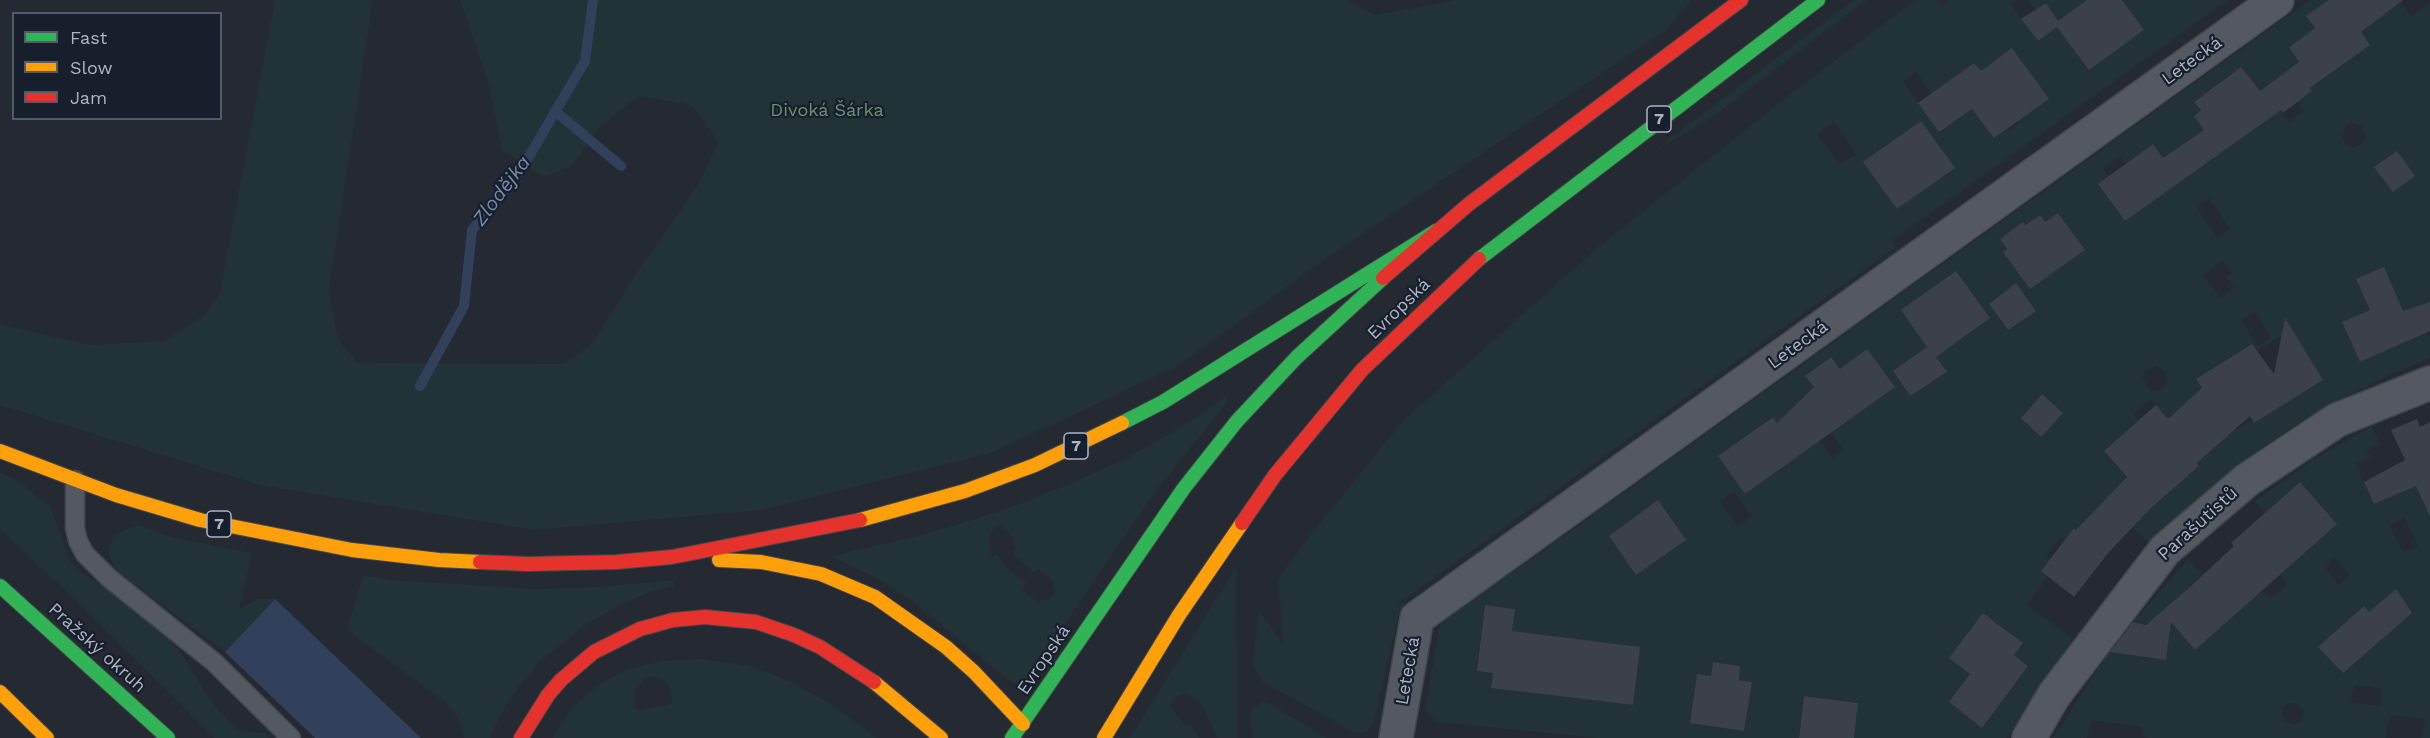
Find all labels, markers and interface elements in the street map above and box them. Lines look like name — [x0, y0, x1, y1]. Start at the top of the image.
legend — [12, 12, 222, 120]
text: Fast — [70, 27, 107, 48]
street label: Letecká — [2158, 32, 2226, 90]
text: Slow — [70, 57, 113, 78]
text: Jam — [70, 87, 107, 108]
park label: Divoká Šárka — [770, 100, 884, 122]
road number: 7 — [1647, 106, 1671, 132]
water label: Zlodějka — [468, 151, 536, 231]
street label: Evropská — [1363, 274, 1435, 344]
street label: Letecká — [1764, 316, 1832, 374]
road number: 7 — [1064, 433, 1088, 459]
street label: Parašutistů — [2154, 483, 2242, 565]
road number: 7 — [207, 511, 231, 537]
street label: Pražský okruh — [44, 599, 150, 697]
street label: Evropská — [1013, 621, 1075, 699]
street label: Letecká — [1391, 635, 1425, 707]

